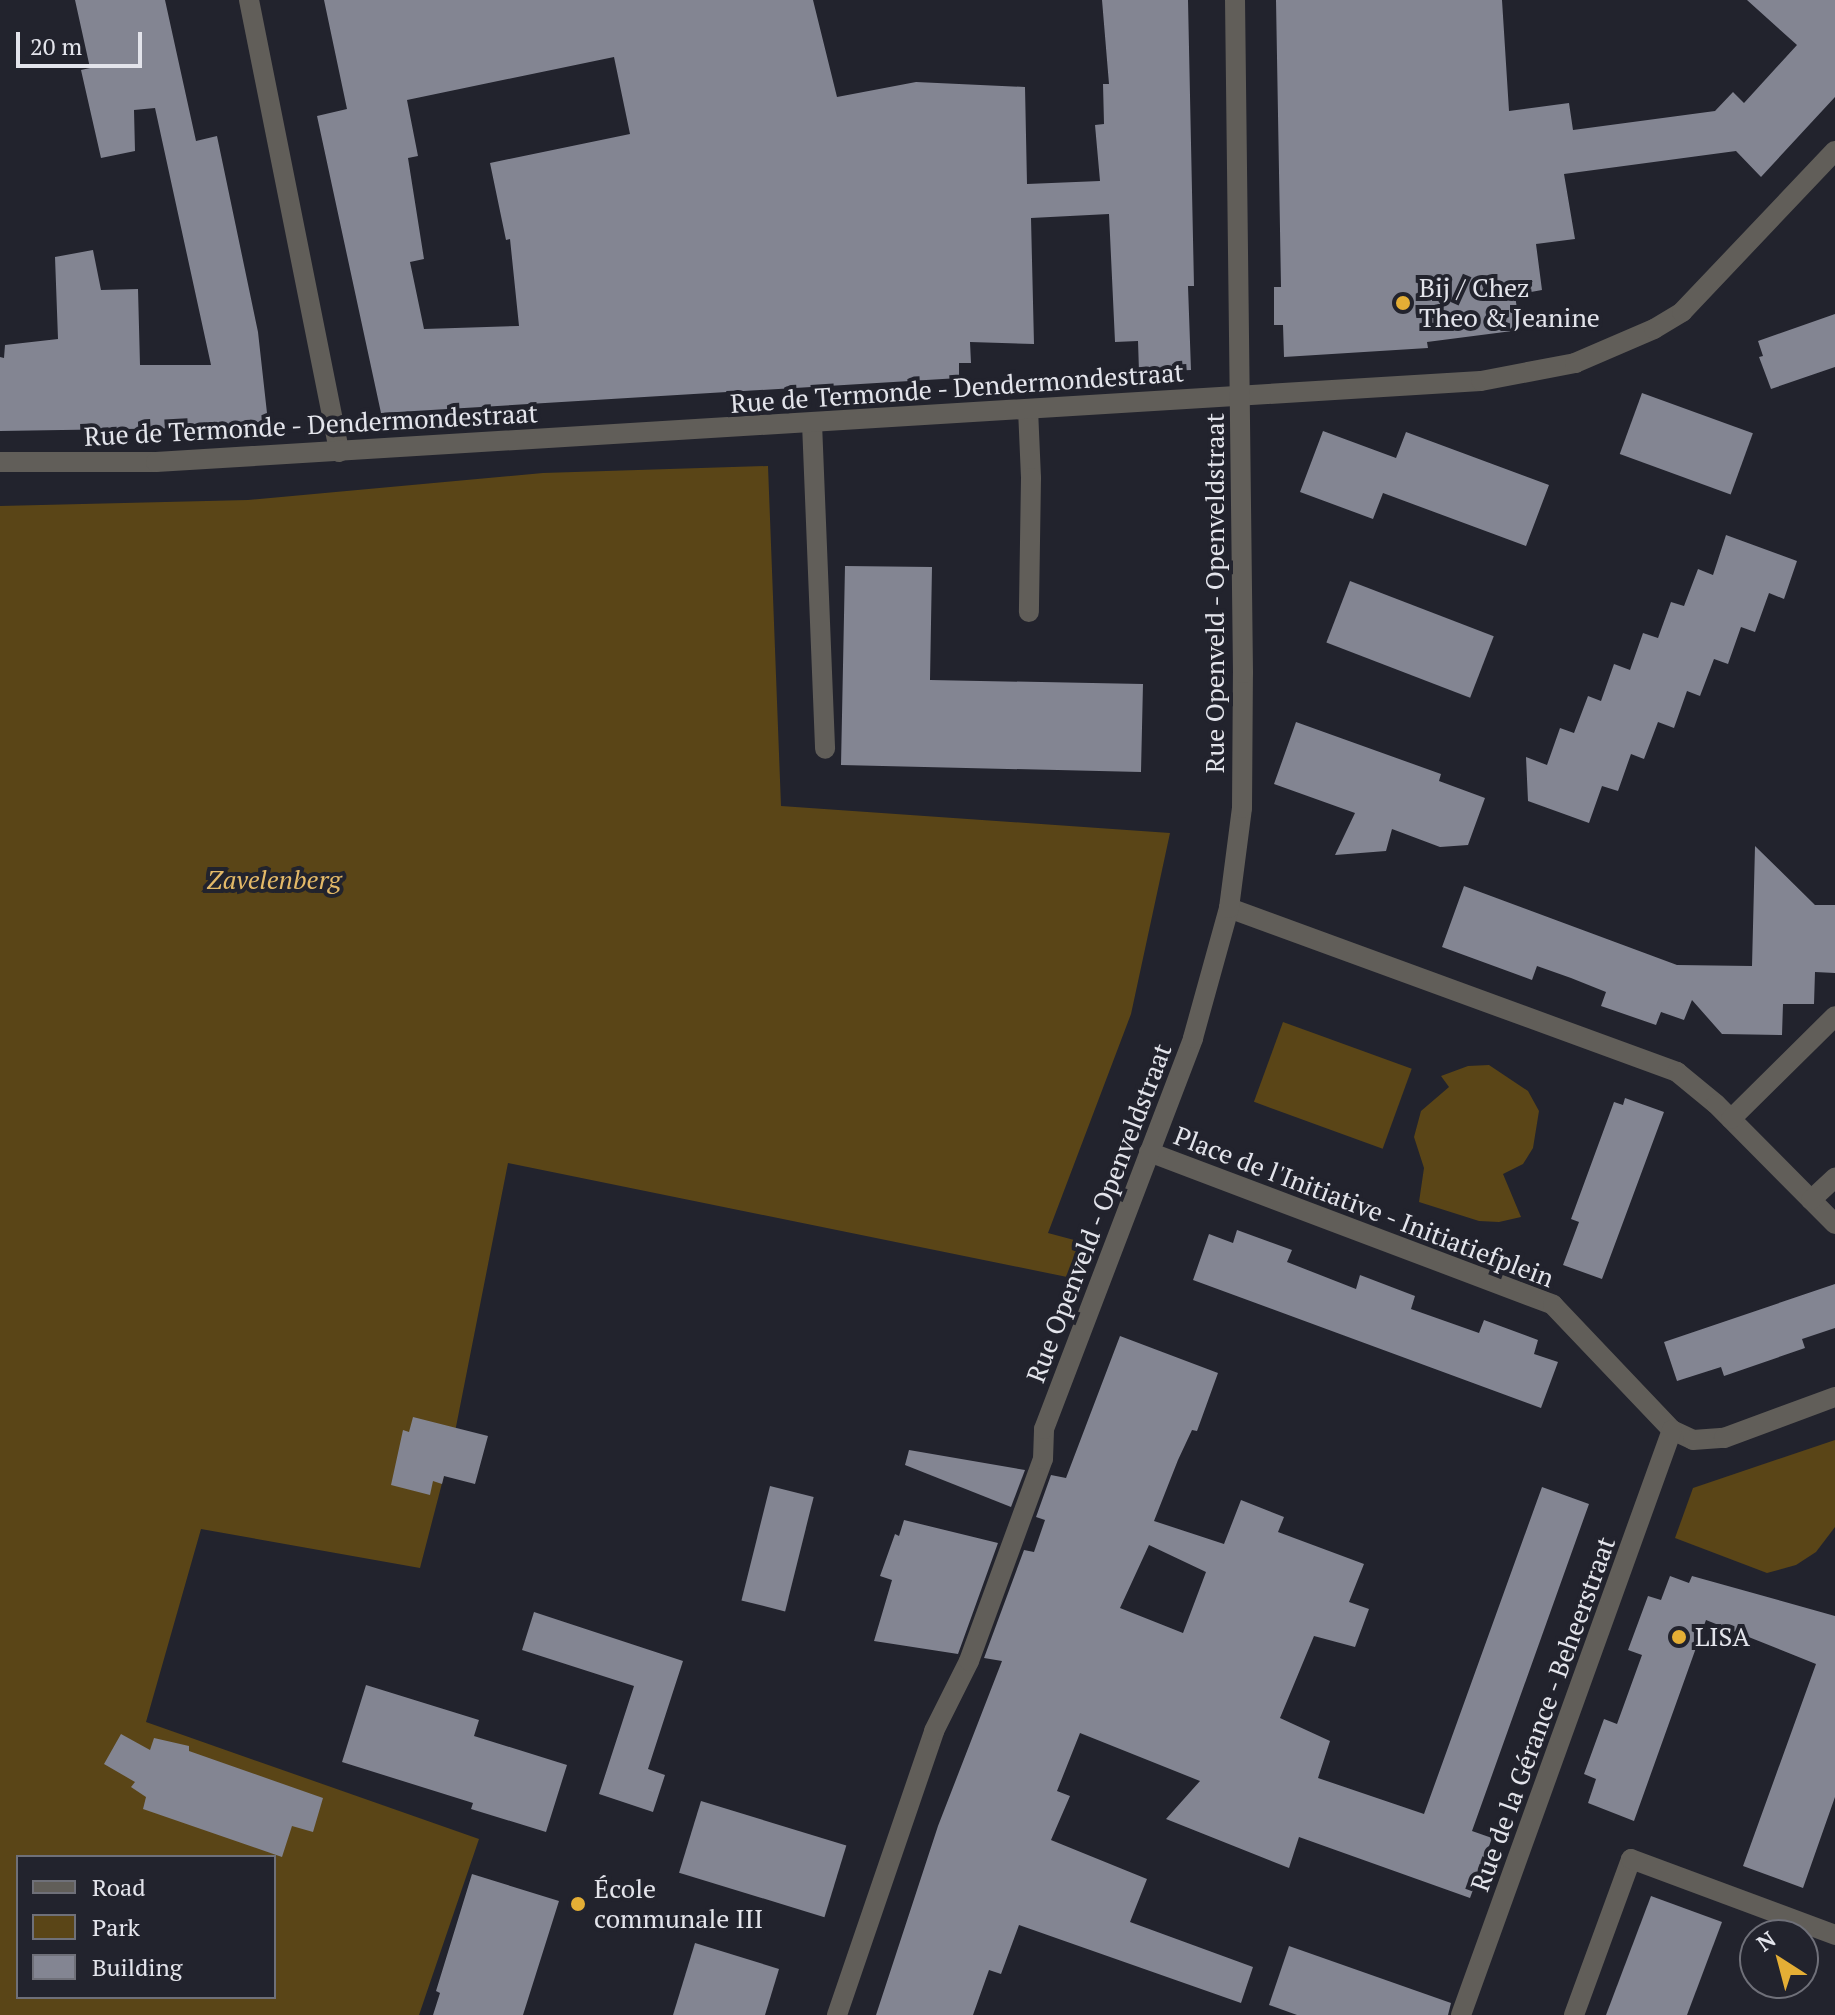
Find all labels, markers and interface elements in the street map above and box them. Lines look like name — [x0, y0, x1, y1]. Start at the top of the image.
scale bar — [20, 16, 146, 66]
text: 20 m — [30, 30, 82, 62]
place label: Bij / Chez Theo & Jeanine — [1419, 272, 1600, 334]
marker: Bij / Chez Theo & Jeanine — [1394, 294, 1412, 312]
street label: Rue de Termonde - Dendermondestraat — [728, 357, 1186, 419]
street label: Rue de Termonde - Dendermondestraat — [82, 397, 540, 453]
street label: Rue Openveld - Openveldstraat — [1199, 412, 1231, 774]
park label: Zavelenberg — [207, 864, 341, 896]
street label: Rue Openveld - Openveldstraat — [1019, 1038, 1179, 1388]
street label: Place de l'Initiative - Initiatiefplein — [1169, 1120, 1559, 1294]
street label: Rue de la Gérance - Beheerstraat — [1464, 1531, 1622, 1897]
place label: LISA — [1695, 1621, 1750, 1653]
marker: LISA — [1670, 1628, 1688, 1646]
legend — [16, 1855, 276, 1999]
text: Road — [92, 1871, 146, 1903]
place label: École communale III — [594, 1873, 763, 1934]
marker: École communale III — [569, 1895, 587, 1913]
text: Park — [92, 1911, 140, 1943]
north arrow — [1739, 1919, 1819, 1999]
text: N — [1751, 1924, 1781, 1957]
text: Building — [92, 1951, 182, 1983]

